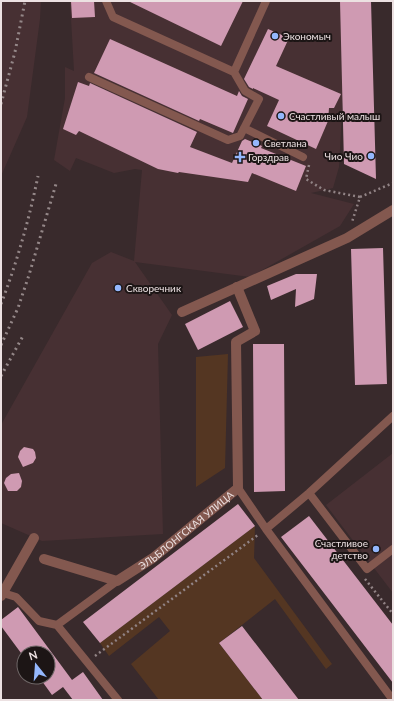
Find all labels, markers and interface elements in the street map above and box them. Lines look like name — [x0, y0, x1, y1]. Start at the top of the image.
place label: Экономыч — [283, 30, 331, 42]
marker: Экономыч — [270, 31, 280, 41]
place label: Счастливый малыш — [289, 110, 380, 122]
marker: Счастливый малыш — [276, 111, 286, 121]
place label: Светлана — [264, 137, 307, 149]
marker: Светлана — [251, 138, 261, 148]
place label: Чио Чио — [325, 150, 363, 162]
place label: Горздрав — [248, 151, 289, 163]
marker: Чио Чио — [366, 151, 376, 161]
marker: Горздрав — [235, 152, 245, 162]
place label: Скворечник — [126, 282, 182, 294]
marker: Скворечник — [113, 283, 123, 293]
street label: ЭЛЬБЛОНГСКАЯ УЛИЦА — [136, 488, 236, 572]
place label: Счастливое детство — [315, 537, 368, 561]
marker: Счастливое детство — [371, 544, 381, 554]
north arrow — [16, 645, 56, 685]
text: N — [27, 648, 39, 662]

